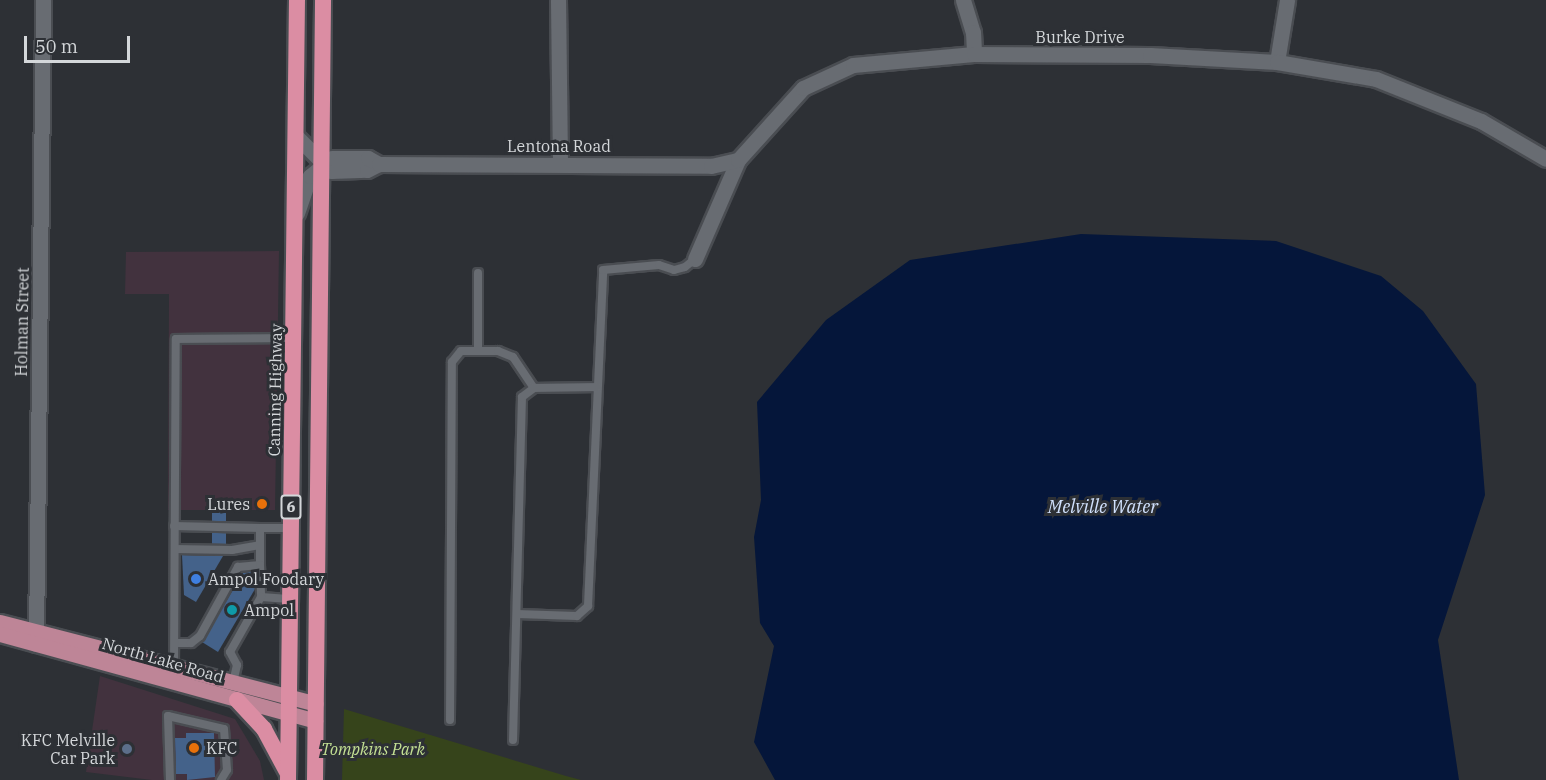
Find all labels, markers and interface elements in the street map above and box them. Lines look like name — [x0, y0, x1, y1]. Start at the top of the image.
scale bar — [27, 24, 134, 62]
street label: Burke Drive — [1035, 27, 1125, 47]
text: 50 m — [35, 35, 78, 58]
street label: Lentona Road — [507, 136, 611, 156]
street label: Holman Street — [11, 267, 33, 377]
street label: Canning Highway — [264, 324, 286, 456]
place label: Lures — [207, 494, 250, 514]
road number: 6 — [280, 495, 302, 519]
water label: Melville Water — [1048, 496, 1158, 518]
marker: Lures — [255, 497, 269, 511]
place label: Ampol Foodary — [208, 569, 324, 589]
marker: Ampol Foodary — [189, 572, 203, 586]
place label: Ampol — [244, 600, 294, 620]
marker: Ampol — [225, 603, 239, 617]
street label: North Lake Road — [100, 633, 226, 687]
place label: KFC Melville Car Park — [21, 730, 115, 768]
place label: KFC — [206, 738, 237, 758]
park label: Tompkins Park — [321, 739, 425, 759]
marker: KFC — [187, 741, 201, 755]
marker: KFC Melville Car Park — [120, 742, 134, 756]

